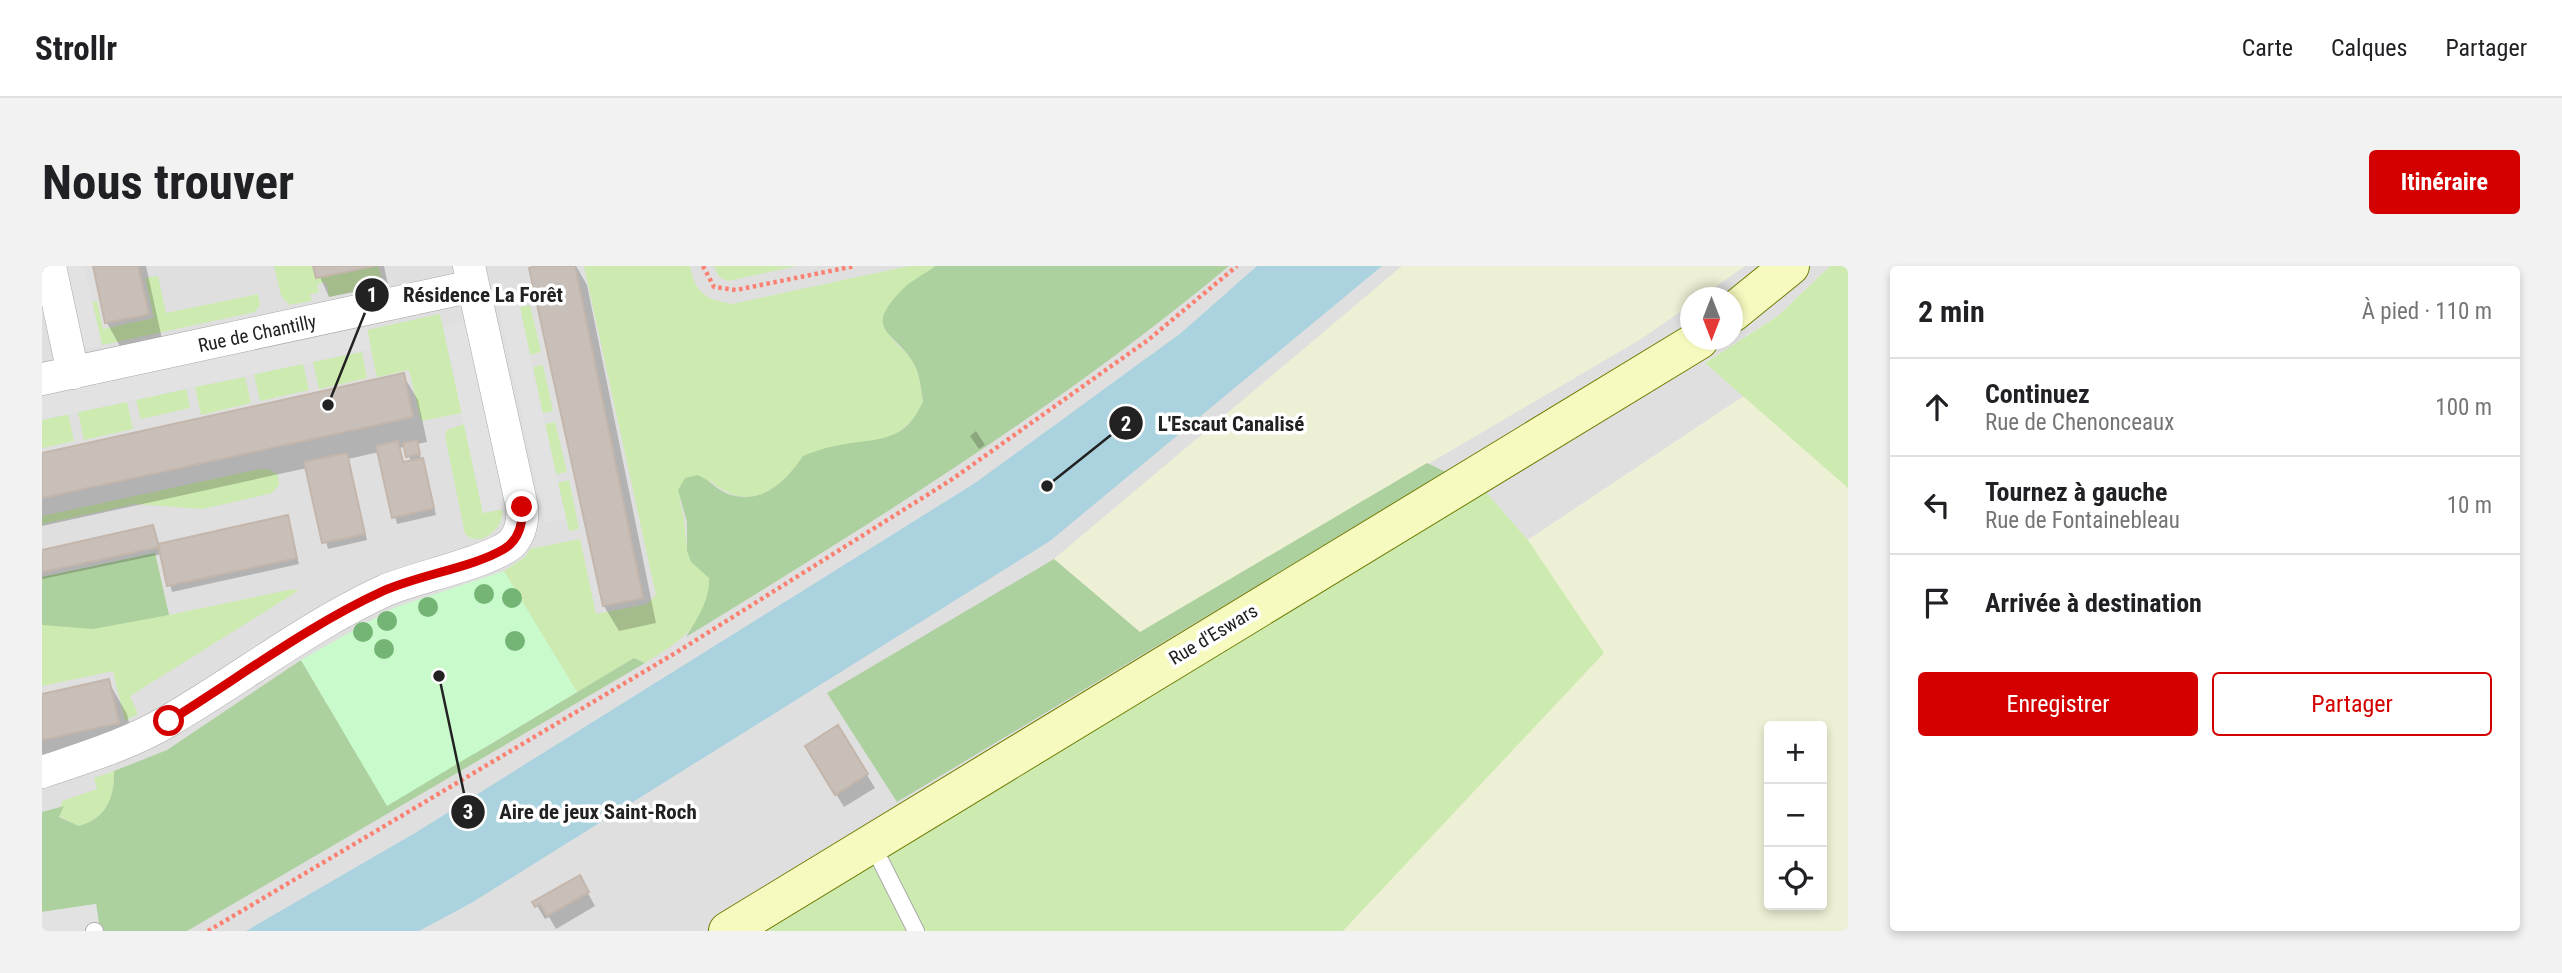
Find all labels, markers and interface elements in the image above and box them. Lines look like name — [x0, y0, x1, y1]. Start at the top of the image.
text: Strollr — [35, 29, 117, 68]
text: Carte — [2242, 34, 2293, 62]
text: Calques — [2331, 34, 2407, 62]
text: Partager — [2445, 34, 2527, 62]
button: Itinéraire — [2369, 150, 2520, 214]
text: Nous trouver — [42, 154, 294, 211]
callout: Résidence La Forêt — [354, 274, 578, 316]
text: 1 — [367, 283, 377, 307]
text: Résidence La Forêt — [403, 283, 563, 307]
north arrow — [1680, 287, 1743, 350]
text: 2 min — [1918, 294, 1985, 329]
text: À pied · 110 m — [2362, 298, 2492, 325]
street label: Rue de Chantilly — [196, 310, 318, 357]
text: Continuez — [1985, 379, 2090, 409]
icon: ahead — [1918, 388, 1956, 426]
text: 100 m — [2435, 394, 2492, 421]
callout: L'Escaut Canalisé — [1109, 402, 1319, 444]
text: Rue de Chenonceaux — [1985, 409, 2174, 436]
text: 2 — [1121, 412, 1131, 436]
text: L'Escaut Canalisé — [1158, 412, 1304, 436]
text: Tournez à gauche — [1985, 477, 2167, 507]
icon: left — [1918, 486, 1956, 524]
route end — [506, 491, 537, 522]
text: 10 m — [2447, 492, 2492, 519]
text: Rue de Fontainebleau — [1985, 507, 2180, 534]
icon: arrive — [1918, 584, 1956, 622]
text: Arrivée à destination — [1985, 588, 2202, 618]
street label: Rue d'Eswars — [1165, 599, 1262, 670]
button: Enregistrer — [1918, 672, 2198, 736]
button: Partager — [2212, 672, 2492, 736]
route start — [153, 705, 184, 736]
map controls — [1764, 721, 1827, 910]
button: + — [1764, 721, 1827, 784]
button: − — [1764, 784, 1827, 847]
callout: Aire de jeux Saint-Roch — [451, 791, 711, 833]
text: 3 — [463, 800, 473, 824]
text: Aire de jeux Saint-Roch — [499, 800, 697, 824]
button: locate — [1764, 847, 1827, 910]

